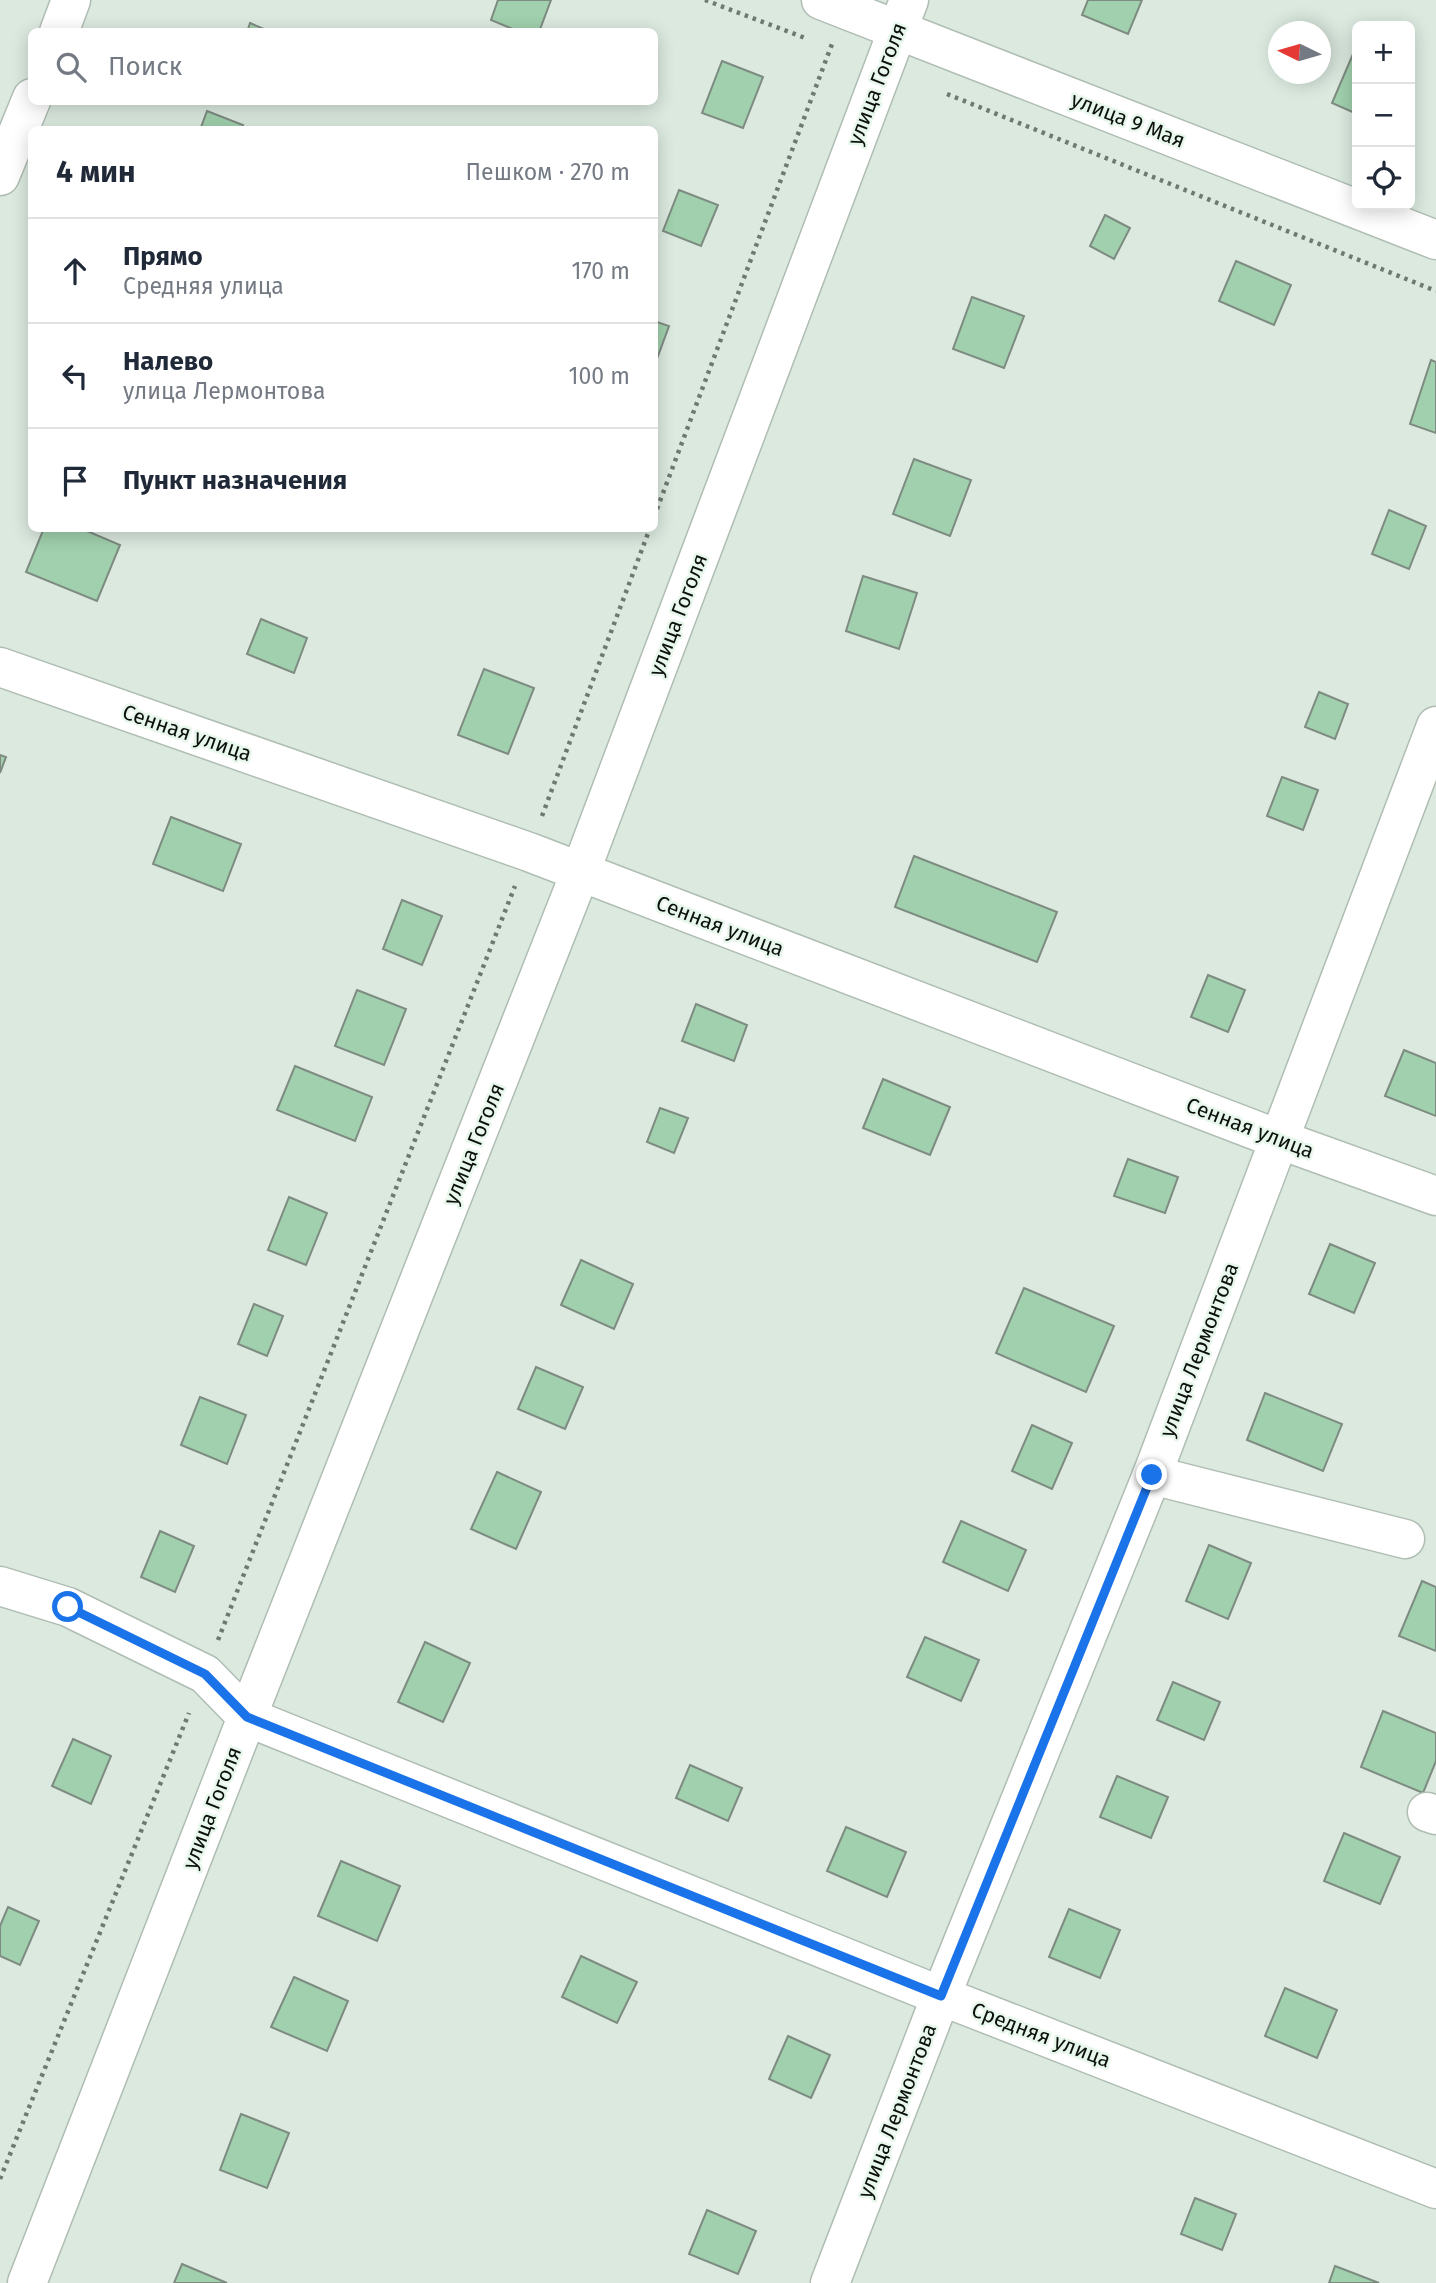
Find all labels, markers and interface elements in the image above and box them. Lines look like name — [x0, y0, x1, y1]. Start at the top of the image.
street label: улица Гоголя — [842, 19, 912, 149]
north arrow — [1268, 21, 1331, 84]
map controls — [1352, 21, 1415, 210]
button: + — [1352, 21, 1415, 84]
search box — [28, 28, 658, 105]
icon: search — [52, 48, 90, 86]
text: Поиск — [108, 51, 182, 82]
button: − — [1352, 84, 1415, 147]
street label: улица 9 Мая — [1067, 86, 1189, 154]
button: locate — [1352, 147, 1415, 210]
text: 4 мин — [56, 154, 136, 190]
text: Пешком · 270 m — [466, 158, 630, 186]
text: Прямо — [123, 241, 203, 272]
icon: ahead — [56, 252, 94, 290]
text: 170 m — [571, 257, 630, 285]
text: Средняя улица — [123, 272, 284, 300]
text: Налево — [123, 346, 213, 377]
icon: left — [56, 357, 94, 395]
text: 100 m — [569, 362, 630, 390]
text: улица Лермонтова — [123, 377, 326, 405]
icon: arrive — [56, 462, 94, 500]
text: Пункт назначения — [123, 465, 347, 496]
street label: улица Гоголя — [643, 550, 713, 680]
street label: Сенная улица — [119, 699, 255, 767]
street label: Сенная улица — [652, 890, 788, 962]
street label: улица Гоголя — [438, 1079, 510, 1209]
street label: Сенная улица — [1182, 1092, 1318, 1164]
street label: улица Лермонтова — [1154, 1259, 1244, 1441]
route end — [1136, 1459, 1167, 1490]
route start — [52, 1591, 83, 1622]
street label: улица Гоголя — [177, 1743, 247, 1873]
street label: Средняя улица — [968, 1997, 1114, 2073]
street label: улица Лермонтова — [852, 2020, 942, 2202]

